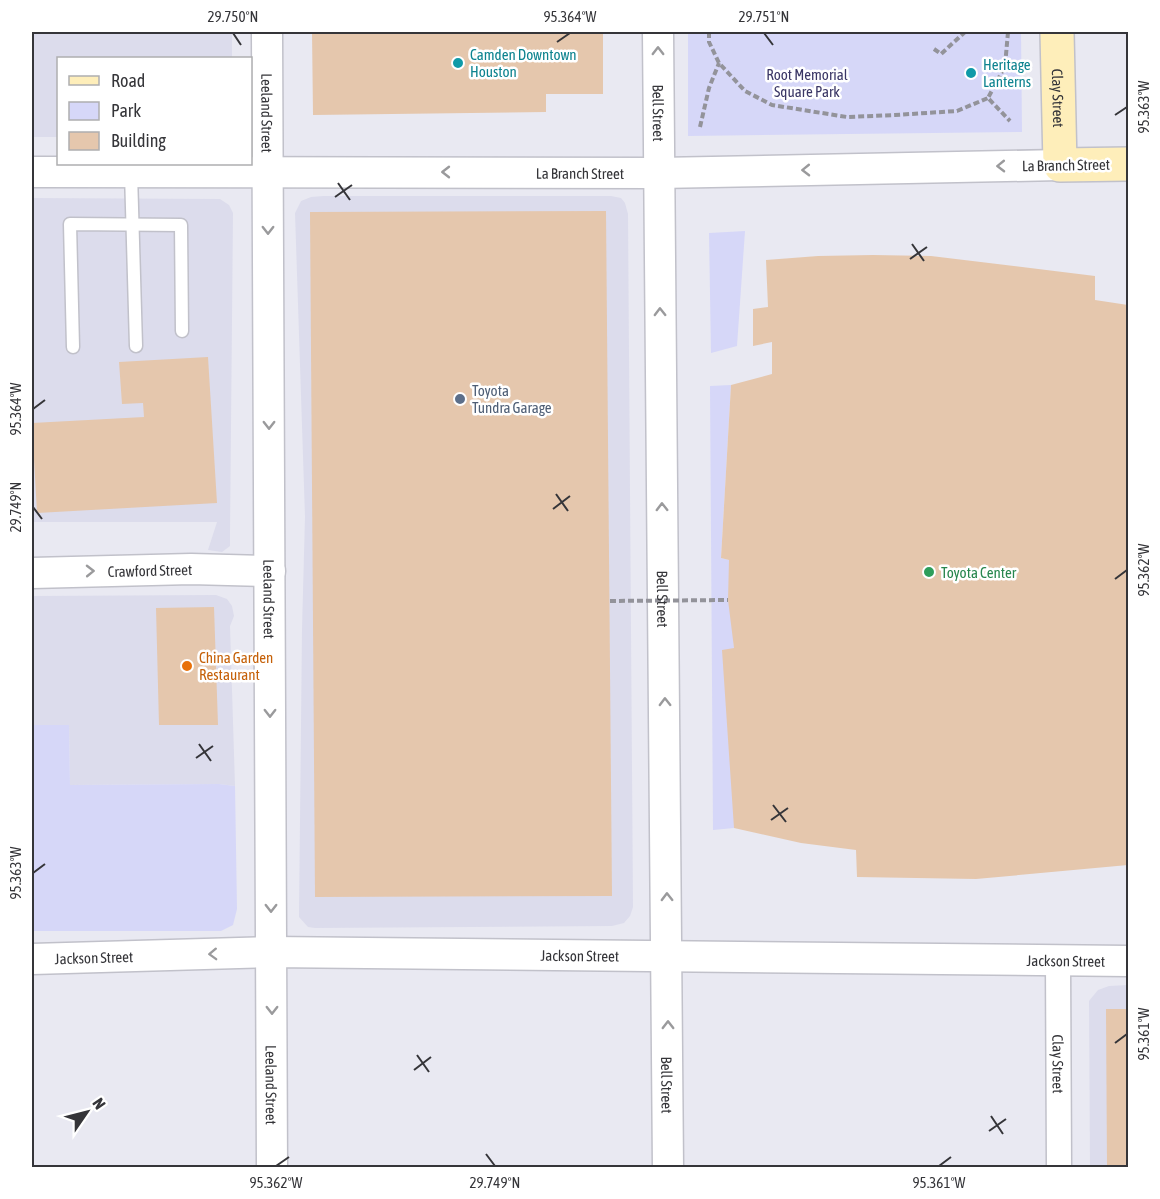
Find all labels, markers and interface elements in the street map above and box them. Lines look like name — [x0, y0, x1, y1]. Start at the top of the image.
text: 29.750°N — [208, 8, 258, 25]
text: 95.364°W — [544, 8, 597, 25]
text: 29.751°N — [739, 8, 789, 25]
place label: Camden Downtown Houston — [470, 46, 577, 80]
one-way arrow — [652, 47, 664, 56]
marker: Camden Downtown Houston — [451, 56, 465, 70]
place label: Heritage Lanterns — [983, 56, 1031, 90]
legend — [57, 57, 252, 165]
park label: Root Memorial Square Park — [766, 66, 848, 100]
marker: Heritage Lanterns — [964, 66, 978, 80]
street label: Clay Street — [1049, 68, 1068, 128]
text: Road — [111, 70, 145, 91]
street label: Leeland Street — [259, 73, 276, 153]
text: 95.363°W — [1135, 80, 1152, 133]
street label: Bell Street — [650, 84, 667, 142]
text: Park — [111, 100, 141, 121]
text: Building — [111, 130, 166, 151]
street label: La Branch Street — [1022, 156, 1110, 174]
one-way arrow — [997, 160, 1006, 172]
street label: La Branch Street — [536, 164, 624, 181]
one-way arrow — [802, 164, 811, 176]
one-way arrow — [442, 166, 451, 178]
one-way arrow — [262, 226, 274, 235]
one-way arrow — [654, 308, 667, 317]
text: 95.364°W — [7, 382, 24, 435]
place label: Toyota Tundra Garage — [472, 382, 552, 416]
marker: Toyota Tundra Garage — [453, 392, 467, 406]
one-way arrow — [263, 421, 275, 430]
text: 29.749°N — [7, 482, 24, 532]
one-way arrow — [656, 503, 669, 512]
text: 95.362°W — [1135, 543, 1152, 596]
street label: Leeland Street — [261, 559, 278, 639]
street label: Crawford Street — [107, 560, 192, 580]
place label: Toyota Center — [941, 564, 1017, 581]
one-way arrow — [85, 565, 94, 578]
marker: Toyota Center — [922, 565, 936, 579]
street label: Bell Street — [654, 570, 672, 628]
place label: China Garden Restaurant — [199, 649, 273, 683]
marker: China Garden Restaurant — [180, 659, 194, 673]
one-way arrow — [658, 697, 671, 706]
one-way arrow — [264, 709, 276, 718]
text: 95.363°W — [7, 846, 24, 899]
one-way arrow — [660, 892, 673, 901]
one-way arrow — [265, 904, 277, 913]
street label: Jackson Street — [540, 946, 619, 964]
one-way arrow — [208, 947, 217, 960]
street label: Jackson Street — [54, 948, 134, 967]
street label: Jackson Street — [1026, 951, 1105, 969]
one-way arrow — [266, 1006, 278, 1015]
text: 95.361°W — [1135, 1007, 1152, 1060]
one-way arrow — [662, 1021, 674, 1030]
street label: Clay Street — [1050, 1034, 1067, 1094]
street label: Leeland Street — [263, 1045, 280, 1125]
street label: Bell Street — [659, 1056, 676, 1114]
north arrow — [57, 1082, 117, 1142]
text: N — [89, 1094, 109, 1112]
text: 95.362°W — [250, 1174, 303, 1191]
text: 29.749°N — [470, 1174, 520, 1191]
text: 95.361°W — [913, 1174, 966, 1191]

